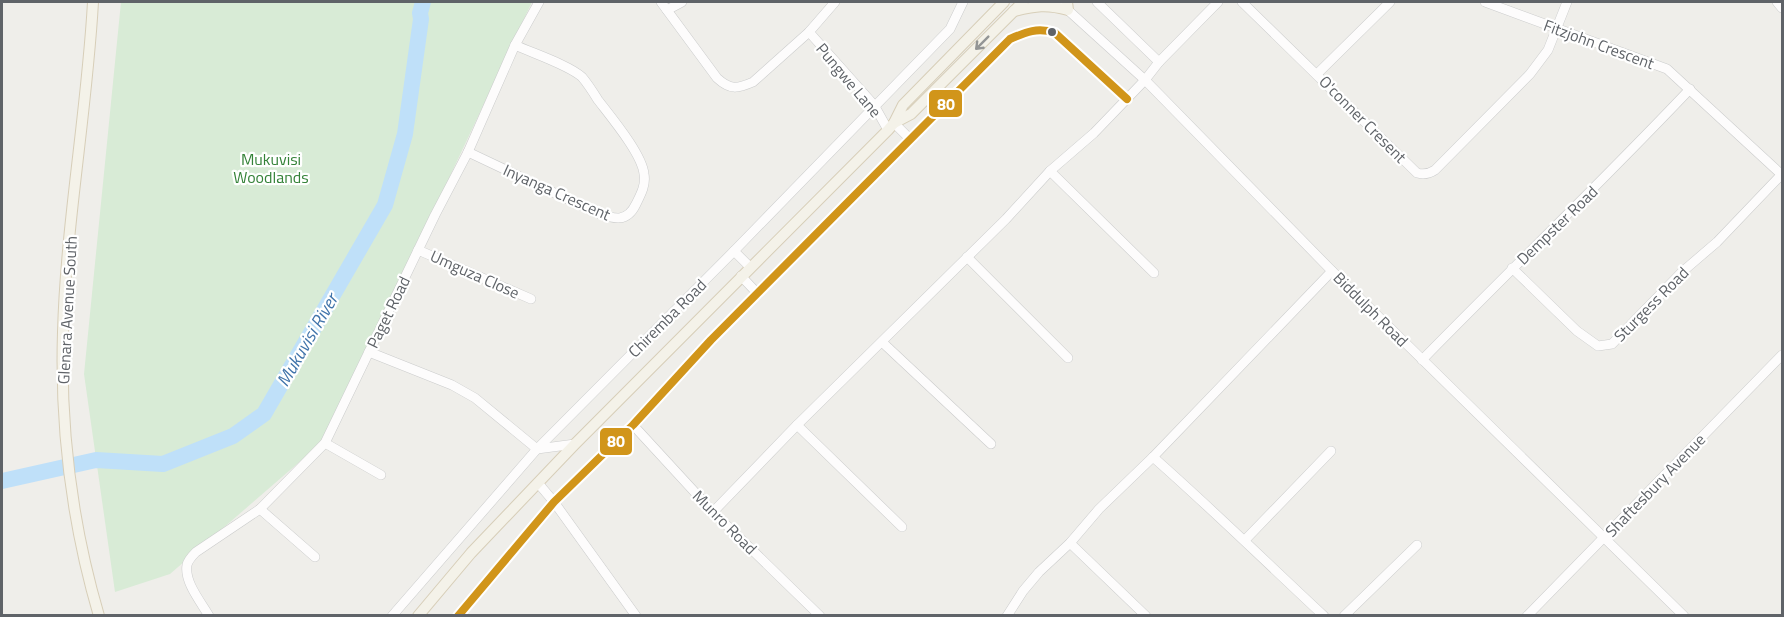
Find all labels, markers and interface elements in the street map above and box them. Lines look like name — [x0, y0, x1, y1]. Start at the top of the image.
street label: Fitzjohn Crescent — [1540, 13, 1658, 75]
unlabelled marker — [1046, 26, 1058, 38]
one-way arrow — [975, 36, 990, 51]
street label: Pungwe Lane — [811, 37, 887, 123]
street label: O'conner Cresent — [1314, 70, 1412, 168]
line badge: 80 — [928, 89, 963, 118]
text: 80 — [937, 92, 955, 116]
park label: Mukuvisi Woodlands — [233, 147, 309, 189]
street label: Inyanga Crescent — [500, 158, 615, 227]
street label: Dempster Road — [1511, 180, 1603, 270]
street label: Glenara Avenue South — [51, 235, 83, 385]
street label: Umguza Close — [426, 244, 524, 304]
street label: Sturgess Road — [1608, 261, 1694, 347]
street label: Biddulph Road — [1328, 266, 1414, 352]
street label: Paget Road — [360, 272, 416, 352]
street label: Chiremba Road — [622, 273, 712, 363]
water label: Mukuvisi River — [270, 287, 346, 391]
line badge: 80 — [599, 427, 633, 456]
street label: Shaftesbury Avenue — [1599, 428, 1711, 542]
text: 80 — [607, 429, 625, 453]
street label: Munro Road — [687, 484, 763, 560]

